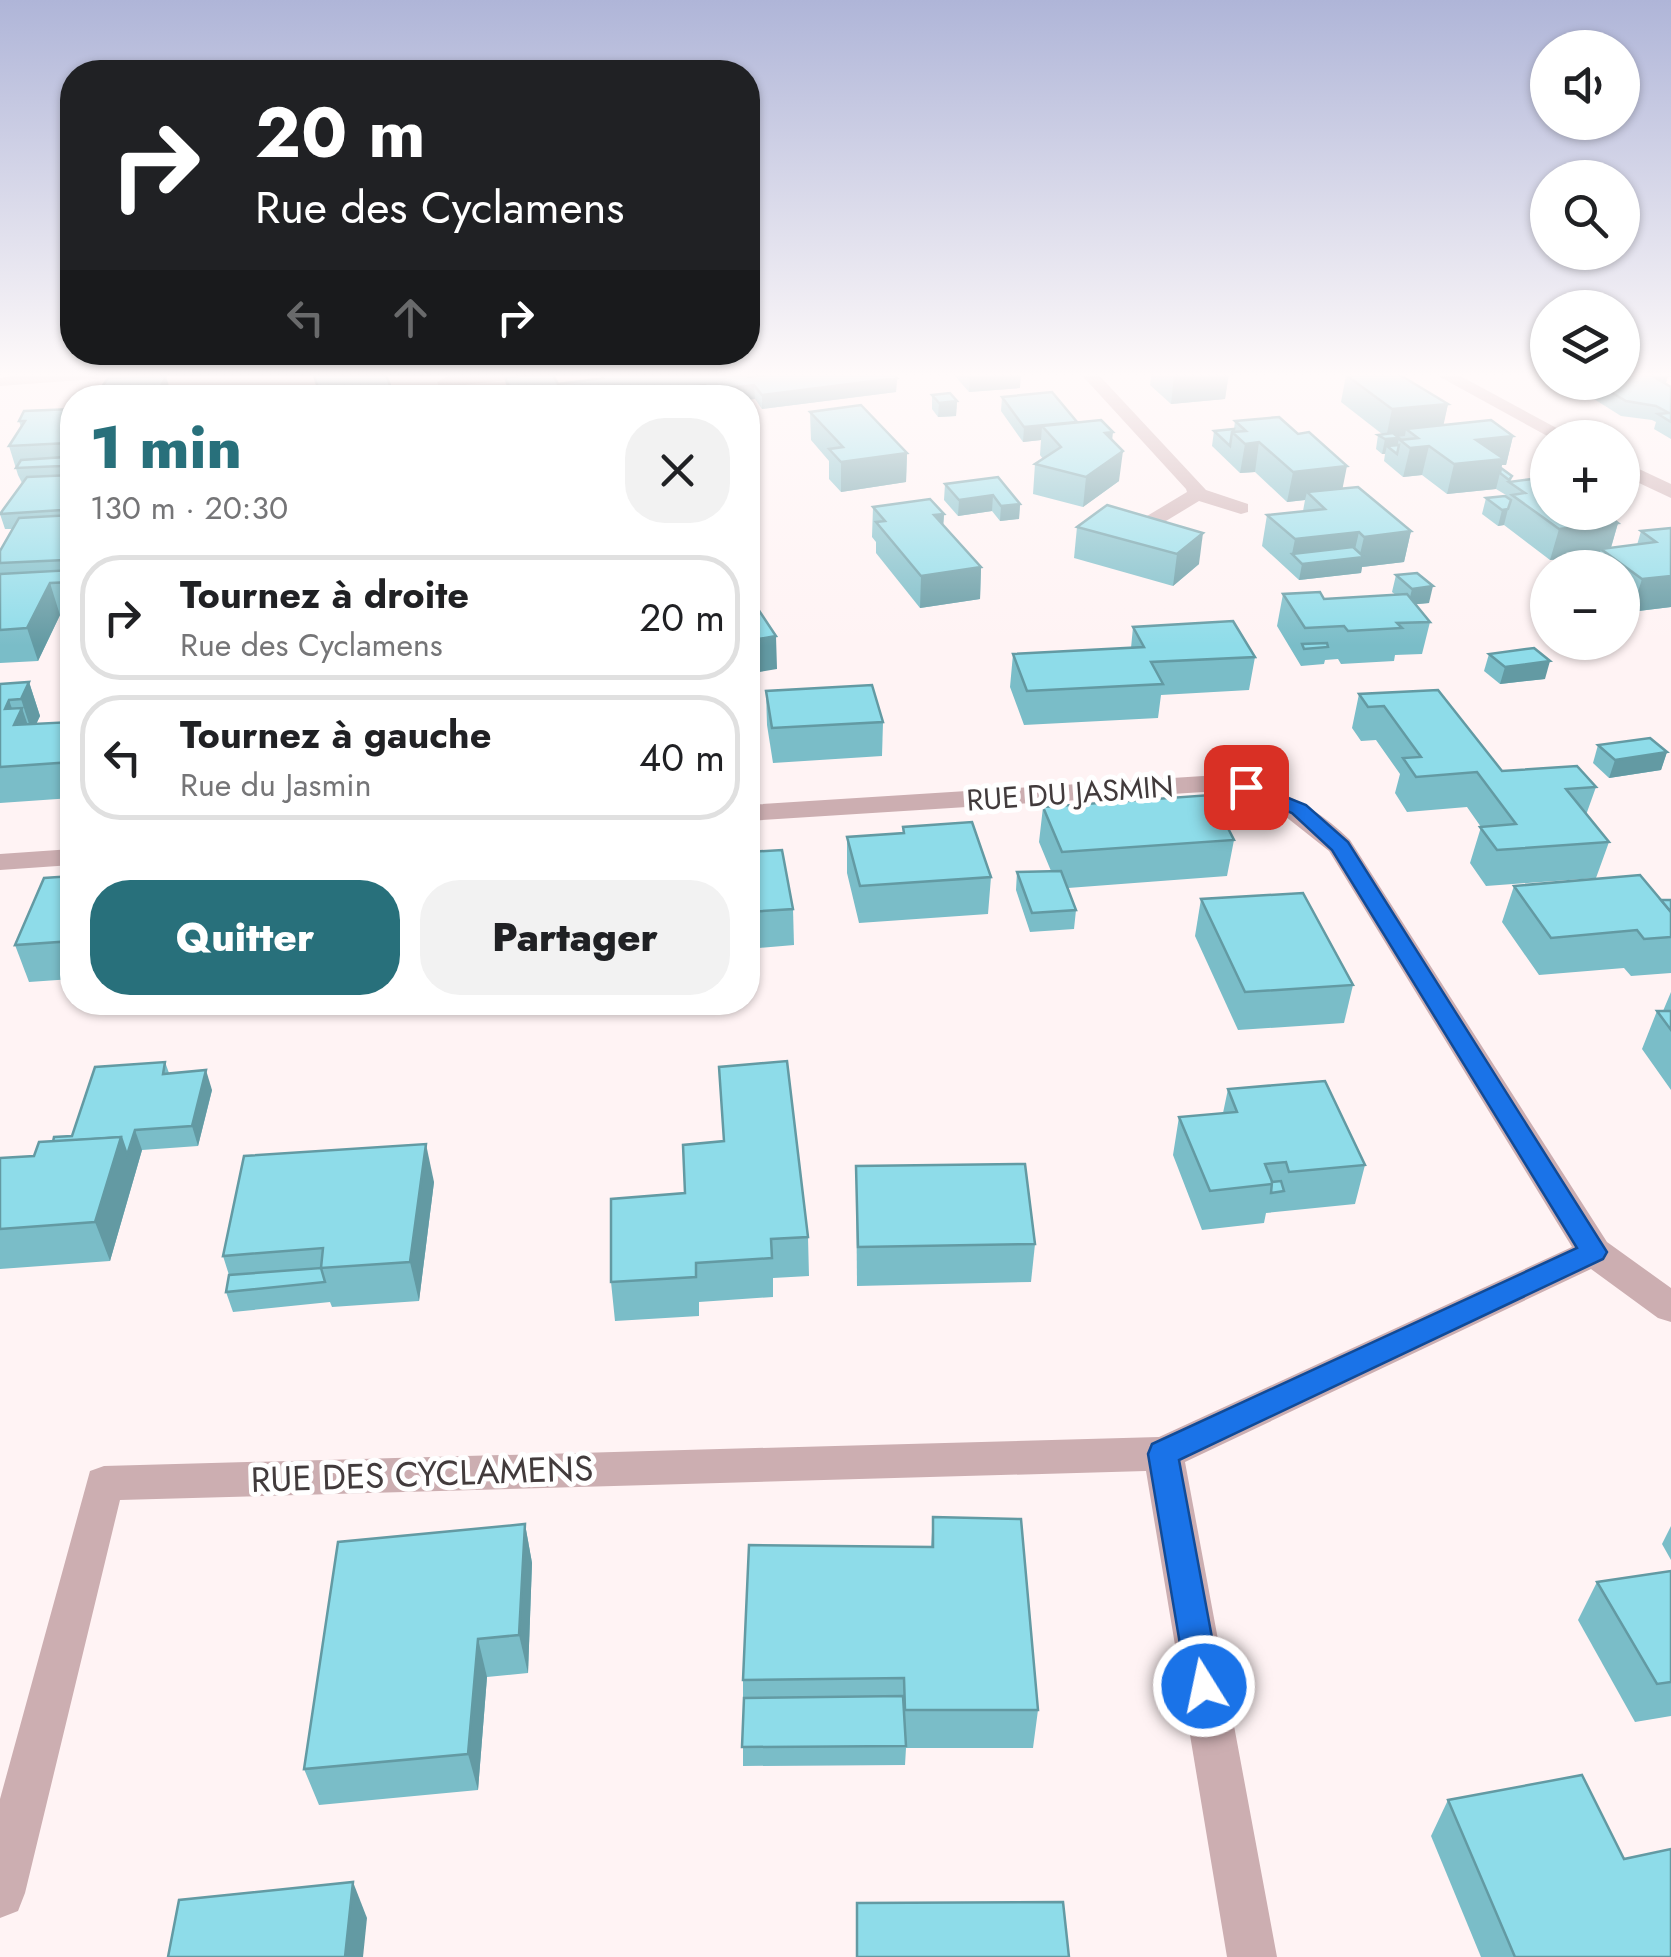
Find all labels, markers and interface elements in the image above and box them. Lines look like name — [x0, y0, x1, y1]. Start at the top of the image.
map controls — [1530, 30, 1640, 660]
button: sound — [1530, 30, 1640, 140]
text: 20 m — [255, 82, 426, 183]
icon: right — [90, 100, 220, 230]
button: search — [1530, 160, 1640, 270]
text: Rue des Cyclamens — [255, 175, 624, 240]
icon: left — [278, 290, 333, 345]
icon: ahead — [383, 290, 438, 345]
icon: right — [488, 290, 543, 345]
button: layers — [1530, 290, 1640, 400]
text: 1 min — [90, 404, 242, 491]
button: close — [625, 418, 730, 523]
button: + — [1530, 420, 1640, 530]
text: 130 m · 20:30 — [90, 485, 288, 531]
button: − — [1530, 550, 1640, 660]
text: Tournez à droite — [180, 567, 469, 622]
icon: right — [95, 590, 150, 645]
text: 20 m — [640, 590, 725, 645]
text: Rue des Cyclamens — [180, 622, 443, 668]
text: Tournez à gauche — [180, 707, 491, 762]
icon: left — [95, 730, 150, 785]
text: 40 m — [639, 730, 725, 785]
pin — [1204, 745, 1289, 830]
icon: arrive — [1219, 760, 1274, 815]
text: Rue du Jasmin — [180, 762, 372, 808]
street label: RUE DU JASMIN — [965, 764, 1175, 822]
button: Quitter — [90, 880, 400, 995]
button: Partager — [420, 880, 730, 995]
street label: RUE DES CYCLAMENS — [250, 1443, 594, 1505]
position arrow — [1152, 1634, 1256, 1738]

